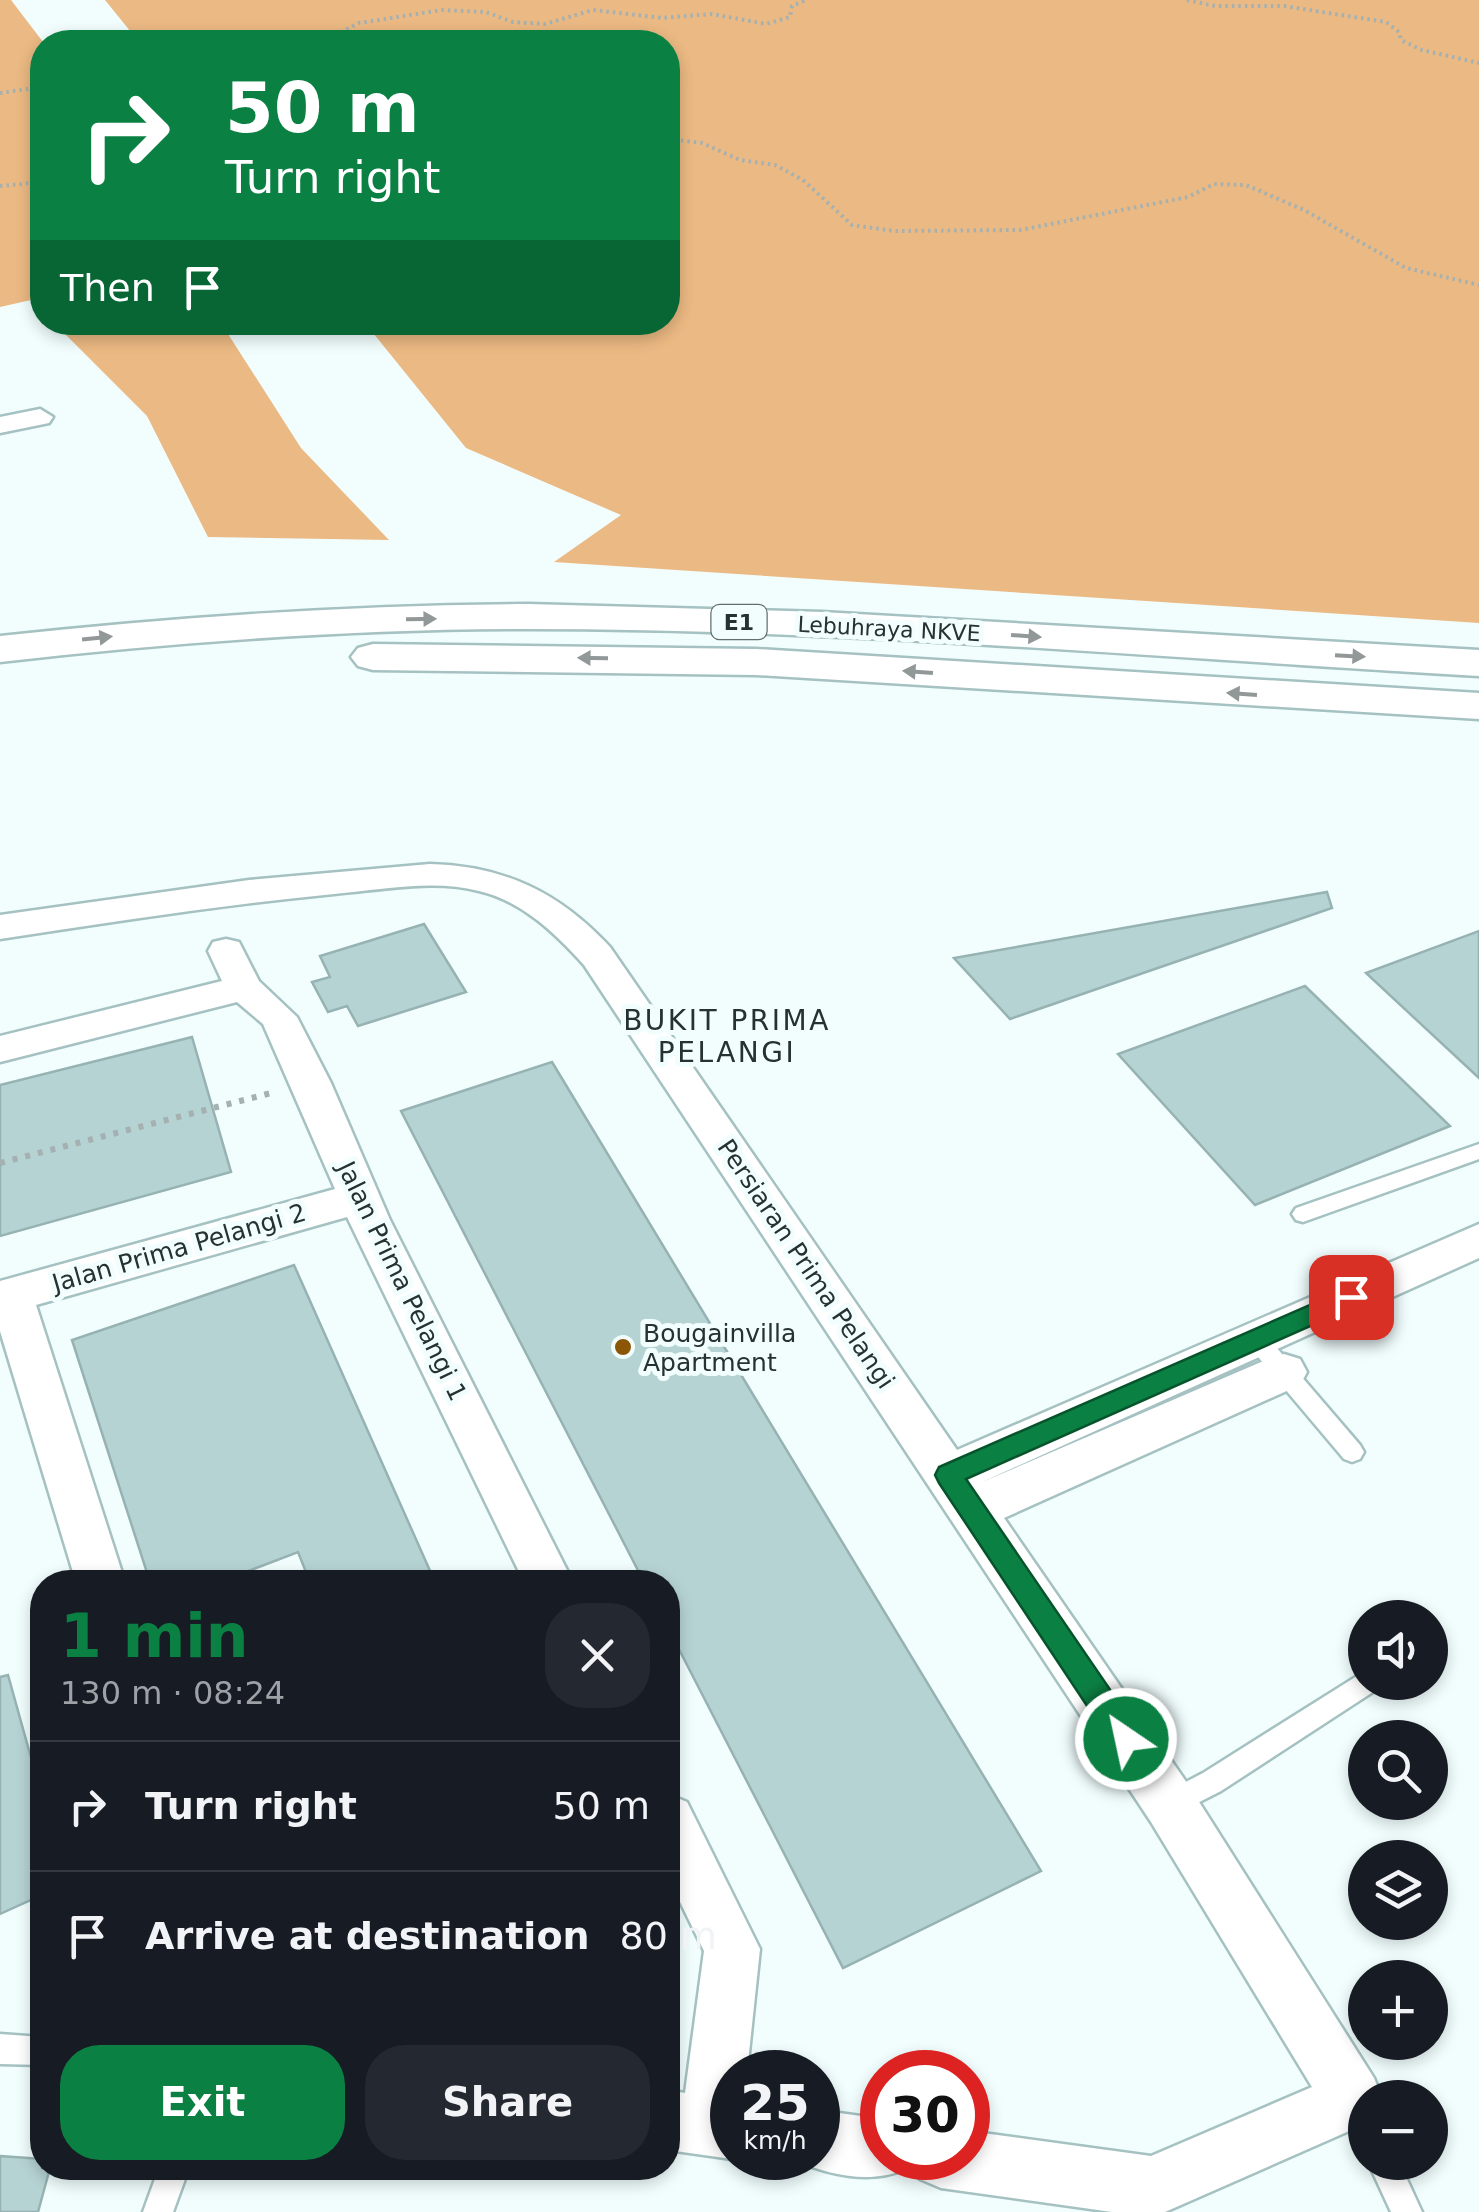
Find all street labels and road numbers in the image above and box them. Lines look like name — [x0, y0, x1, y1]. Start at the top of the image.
road number: E1 — [712, 605, 766, 639]
street label: Lebuhraya NKVE — [797, 612, 981, 646]
street label: Persiaran Prima Pelangi — [712, 1134, 900, 1394]
street label: Jalan Prima Pelangi 1 — [331, 1155, 473, 1405]
street label: Jalan Prima Pelangi 2 — [47, 1198, 309, 1299]

